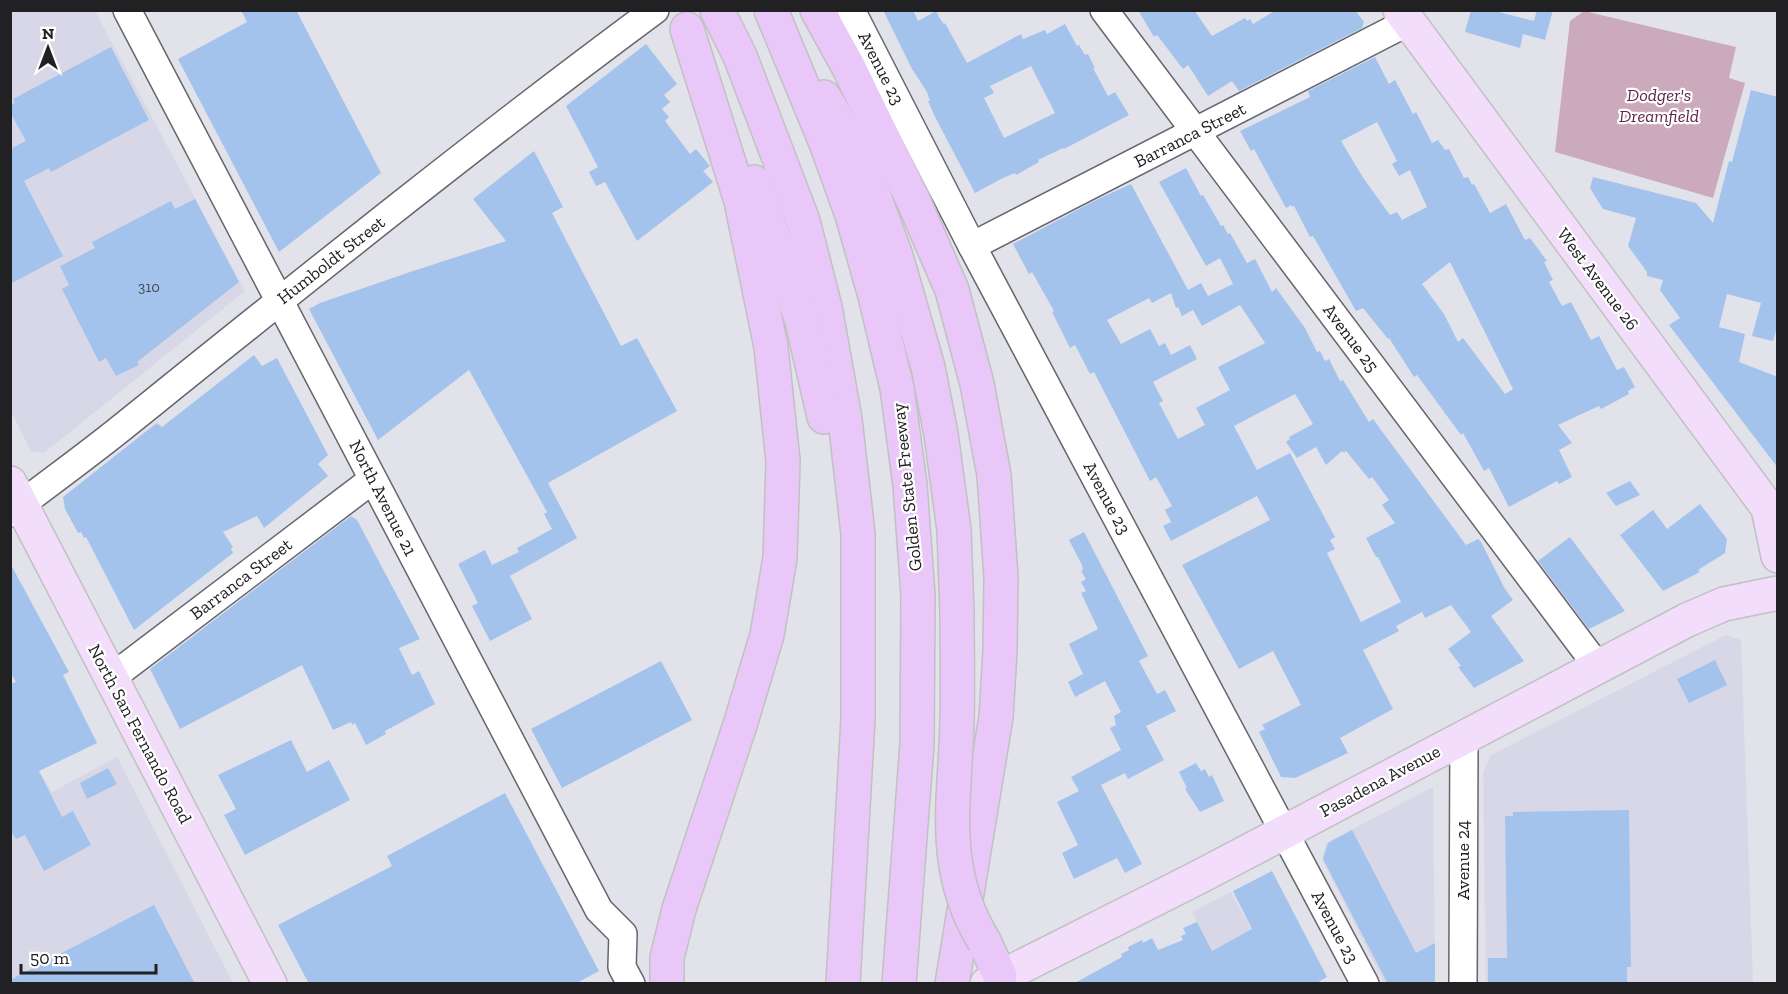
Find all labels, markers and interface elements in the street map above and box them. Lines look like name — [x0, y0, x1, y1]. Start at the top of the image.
north arrow — [18, 18, 78, 78]
text: N — [42, 24, 54, 43]
street label: Avenue 23 — [853, 28, 909, 108]
park label: Dodger's Dreamfield — [1619, 84, 1699, 127]
street label: Barranca Street — [1131, 97, 1250, 173]
street label: Humboldt Street — [273, 211, 389, 309]
street label: West Avenue 26 — [1552, 223, 1644, 335]
house number: 310 — [138, 278, 160, 296]
street label: Avenue 25 — [1318, 300, 1384, 376]
street label: Golden State Freeway — [887, 401, 927, 572]
street label: North Avenue 21 — [344, 436, 422, 560]
street label: Avenue 23 — [1079, 458, 1135, 538]
street label: Barranca Street — [186, 533, 297, 625]
street label: North San Fernando Road — [83, 641, 197, 828]
street label: Pasadena Avenue — [1316, 740, 1444, 822]
street label: Avenue 24 — [1452, 820, 1474, 900]
street label: Avenue 23 — [1307, 887, 1363, 967]
scale bar — [21, 937, 156, 975]
text: 50 m — [30, 947, 70, 969]

